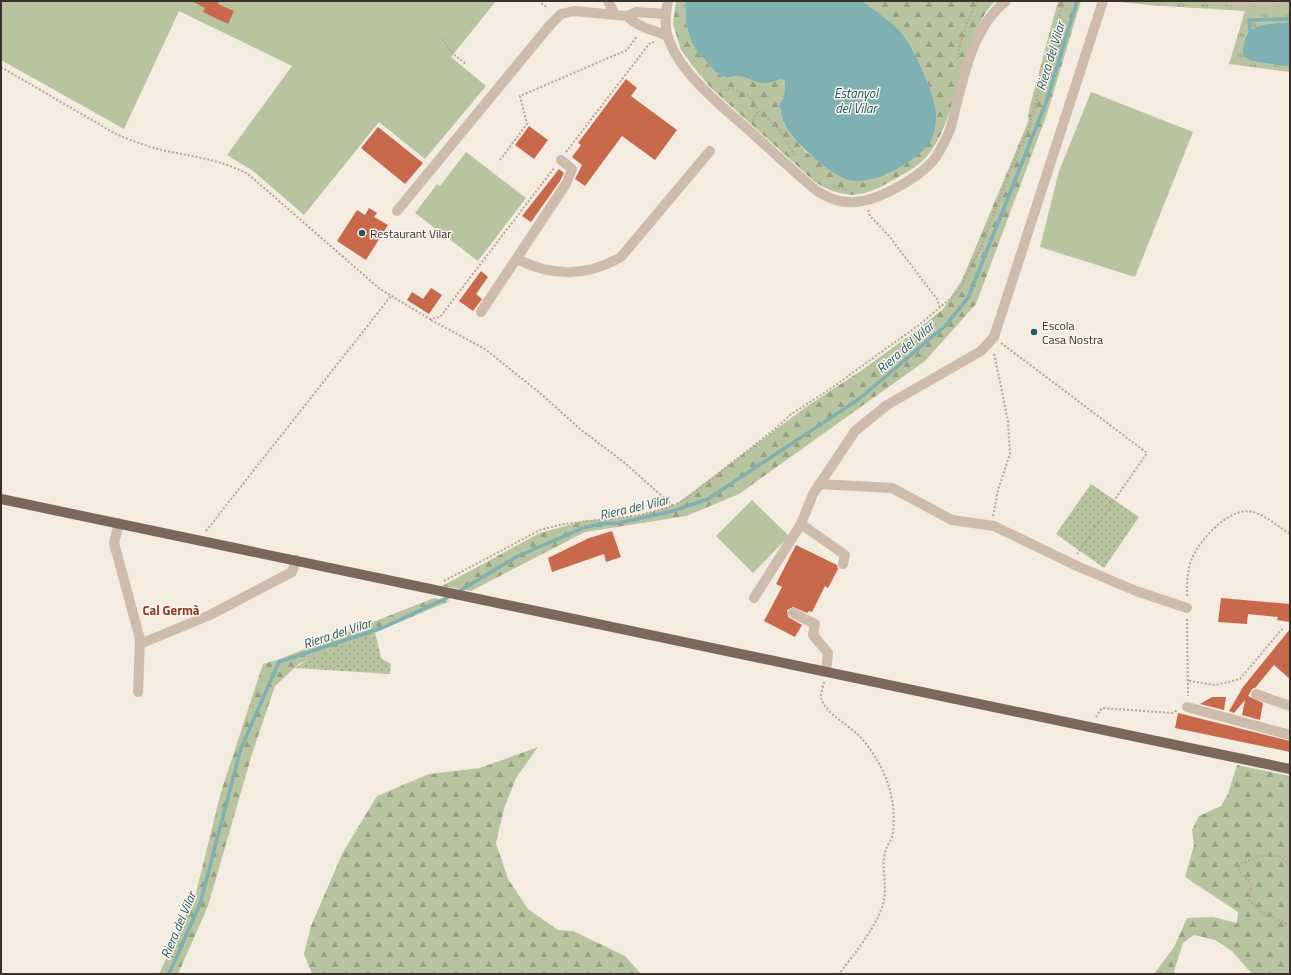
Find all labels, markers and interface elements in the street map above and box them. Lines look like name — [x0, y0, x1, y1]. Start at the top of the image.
water label: Riera del Vilar — [1030, 17, 1070, 93]
water label: Estanyol del Vilar — [834, 83, 880, 118]
place label: Restaurant Vilar — [370, 224, 452, 243]
marker: Restaurant Vilar — [357, 228, 367, 238]
water label: Riera del Vilar — [872, 315, 940, 378]
place label: Escola Casa Nostra — [1042, 316, 1103, 349]
marker: Escola Casa Nostra — [1029, 327, 1039, 337]
water label: Riera del Vilar — [597, 489, 673, 525]
district label: Cal Germà — [142, 600, 200, 620]
water label: Riera del Vilar — [300, 612, 375, 653]
water label: Riera del Vilar — [155, 887, 202, 961]

